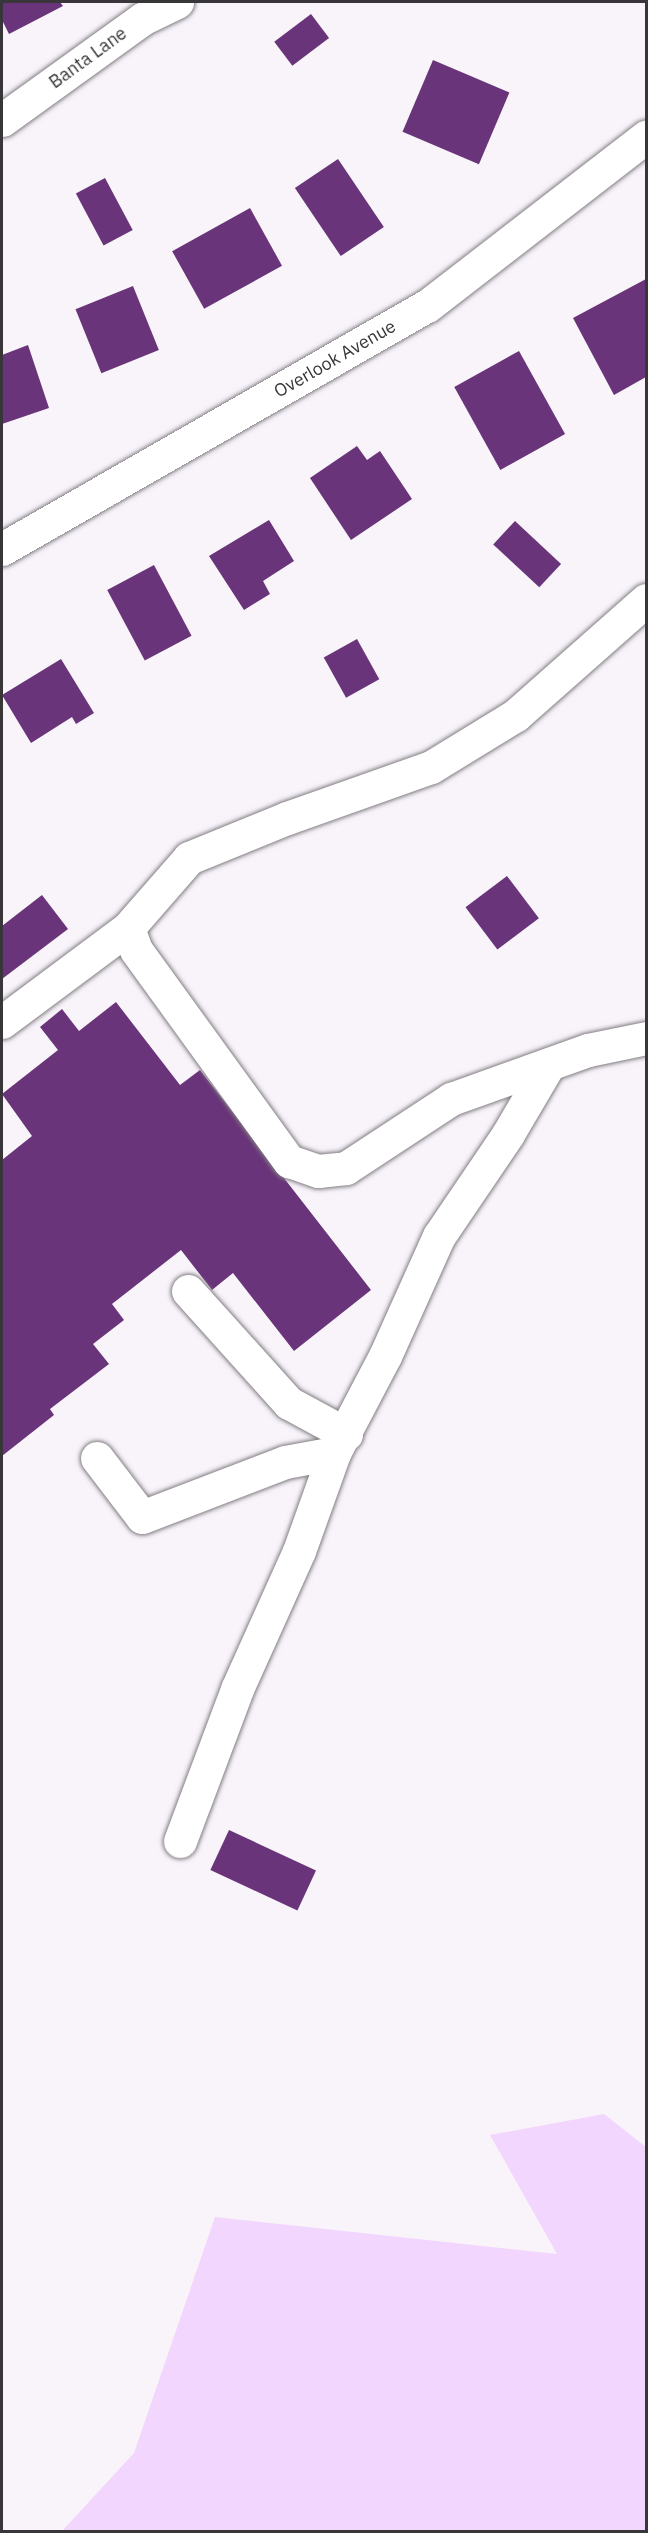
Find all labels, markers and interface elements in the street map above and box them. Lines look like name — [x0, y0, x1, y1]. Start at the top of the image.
street label: Banta Lane — [45, 23, 131, 93]
street label: Overlook Avenue — [270, 315, 400, 403]

